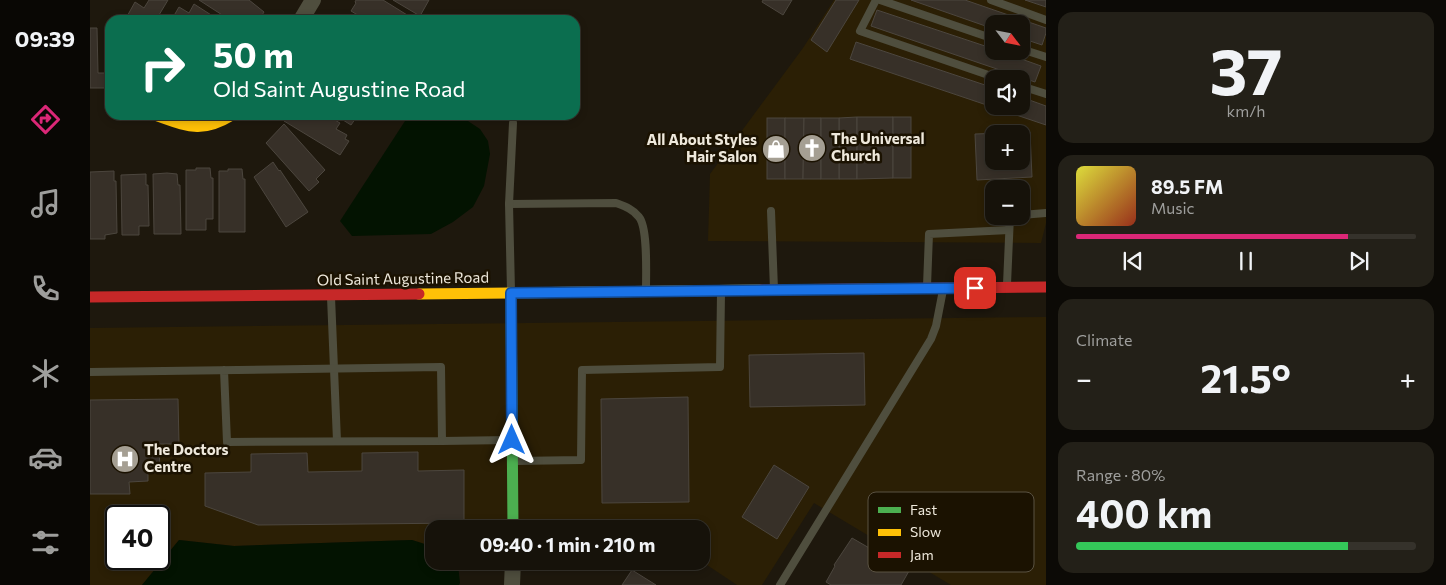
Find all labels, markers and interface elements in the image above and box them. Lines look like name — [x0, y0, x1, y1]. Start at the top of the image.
north arrow — [985, 15, 1030, 60]
map controls — [985, 15, 1030, 225]
text: 09:39 — [15, 25, 75, 52]
text: 37 — [1210, 29, 1282, 108]
text: 50 m — [213, 32, 294, 75]
icon: right — [130, 35, 195, 100]
button: sound — [985, 70, 1030, 115]
text: Old Saint Augustine Road — [213, 75, 465, 102]
text: km/h — [1227, 101, 1265, 120]
icon: directions — [28, 102, 63, 137]
button: + — [985, 125, 1030, 170]
place label: The Universal Church — [831, 129, 925, 164]
place label: All About Styles Hair Salon — [646, 130, 757, 165]
church icon: The Universal Church — [797, 133, 827, 163]
shop icon: All About Styles Hair Salon — [761, 134, 791, 164]
text: 89.5 FM — [1151, 175, 1223, 198]
button: − — [985, 180, 1030, 225]
icon: music — [28, 186, 63, 221]
text: Music — [1151, 198, 1195, 217]
icon: previous — [1119, 247, 1147, 275]
icon: pause — [1232, 247, 1260, 275]
icon: next — [1345, 247, 1373, 275]
pin — [954, 267, 996, 309]
street label: Old Saint Augustine Road — [317, 268, 489, 288]
icon: phone — [28, 271, 63, 306]
icon: arrive — [961, 274, 989, 302]
text: Climate — [1076, 330, 1132, 349]
text: 21.5° — [1201, 354, 1291, 401]
icon: climate — [28, 356, 63, 391]
text: − — [1076, 361, 1092, 395]
text: + — [1400, 361, 1416, 395]
position arrow — [485, 413, 537, 465]
icon: car — [28, 440, 63, 475]
place label: The Doctors Centre — [144, 440, 229, 475]
hospital icon: The Doctors Centre — [110, 444, 140, 474]
text: Range · 80% — [1076, 465, 1165, 484]
text: 400 km — [1076, 489, 1212, 536]
legend — [868, 492, 1034, 572]
text: Fast — [910, 501, 937, 518]
speed limit sign: 40 — [105, 505, 170, 570]
text: Slow — [910, 523, 941, 540]
icon: filters — [28, 525, 63, 560]
text: 09:40 · 1 min · 210 m — [480, 533, 655, 556]
text: Jam — [910, 546, 934, 563]

